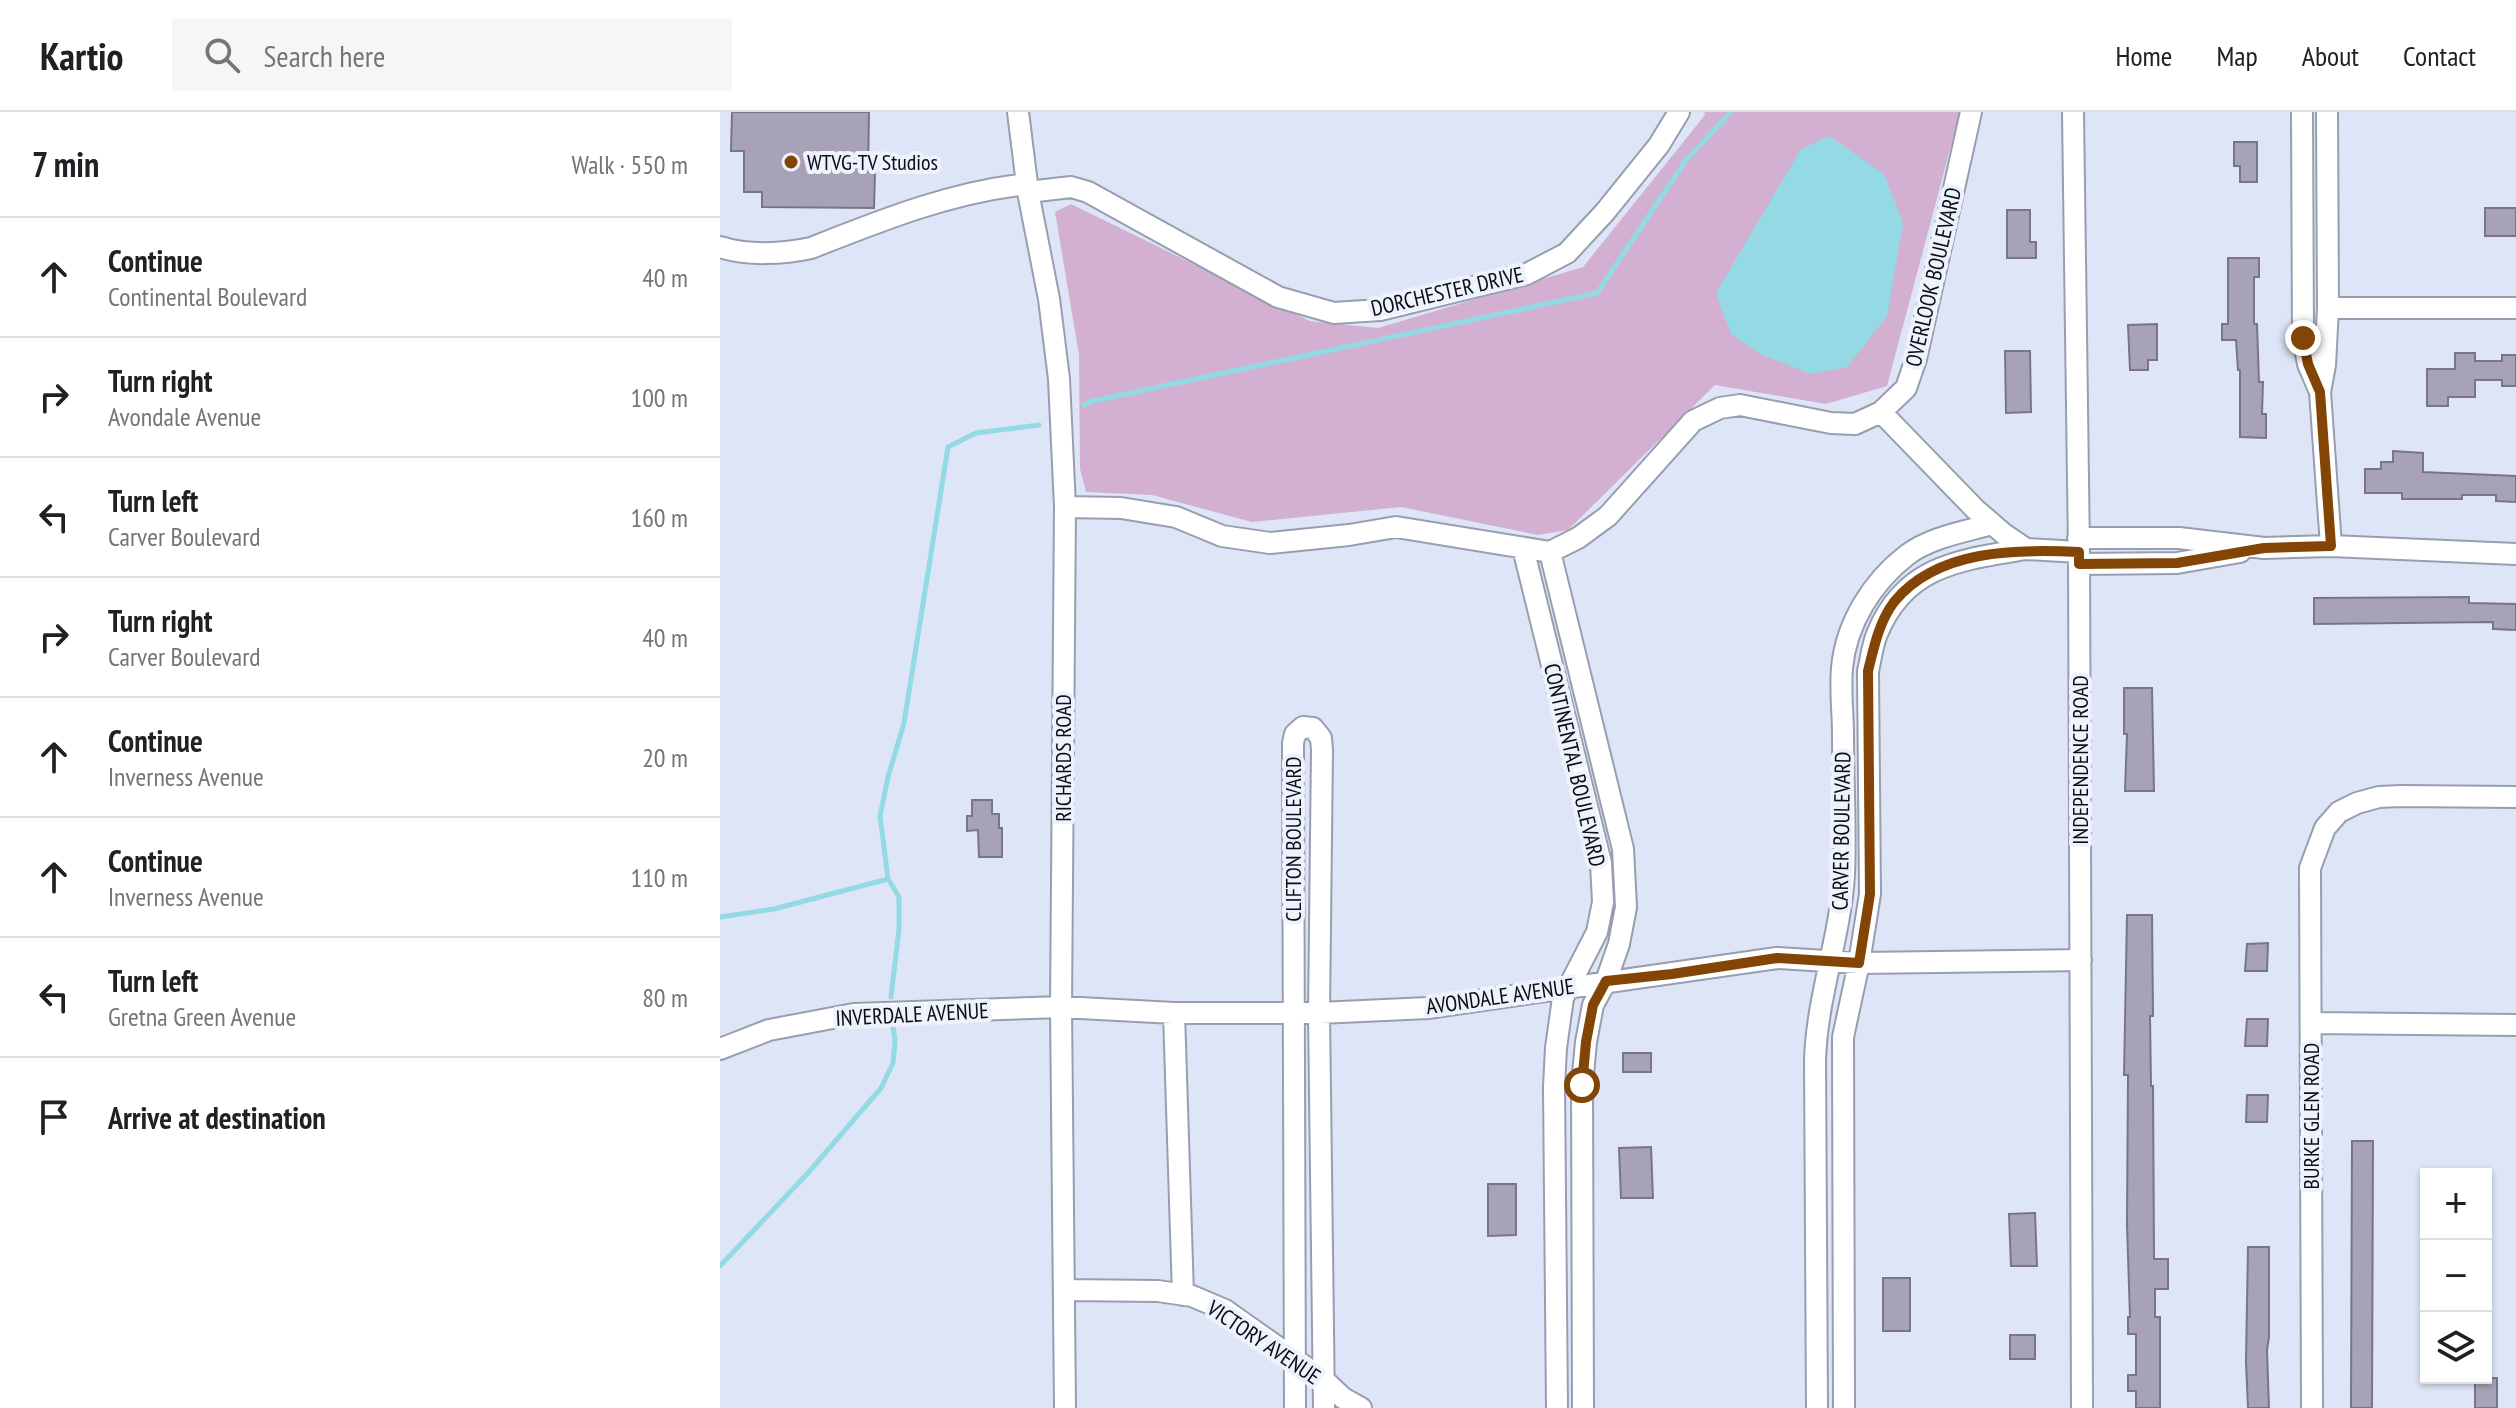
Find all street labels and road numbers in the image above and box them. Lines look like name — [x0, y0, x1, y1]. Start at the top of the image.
street label: OVERLOOK BOULEVARD — [1899, 185, 1967, 369]
street label: DORCHESTER DRIVE — [1368, 260, 1526, 322]
street label: CONTINENTAL BOULEVARD — [1538, 661, 1612, 869]
street label: INDEPENDENCE ROAD — [2066, 675, 2094, 845]
street label: RICHARDS ROAD — [1049, 694, 1077, 822]
street label: CARVER BOULEVARD — [1826, 751, 1856, 911]
street label: CLIFTON BOULEVARD — [1279, 756, 1307, 922]
street label: AVONDALE AVENUE — [1424, 972, 1576, 1020]
street label: INVERDALE AVENUE — [835, 996, 989, 1032]
street label: BURKE GLEN ROAD — [2297, 1043, 2325, 1189]
street label: VICTORY AVENUE — [1201, 1293, 1326, 1390]

